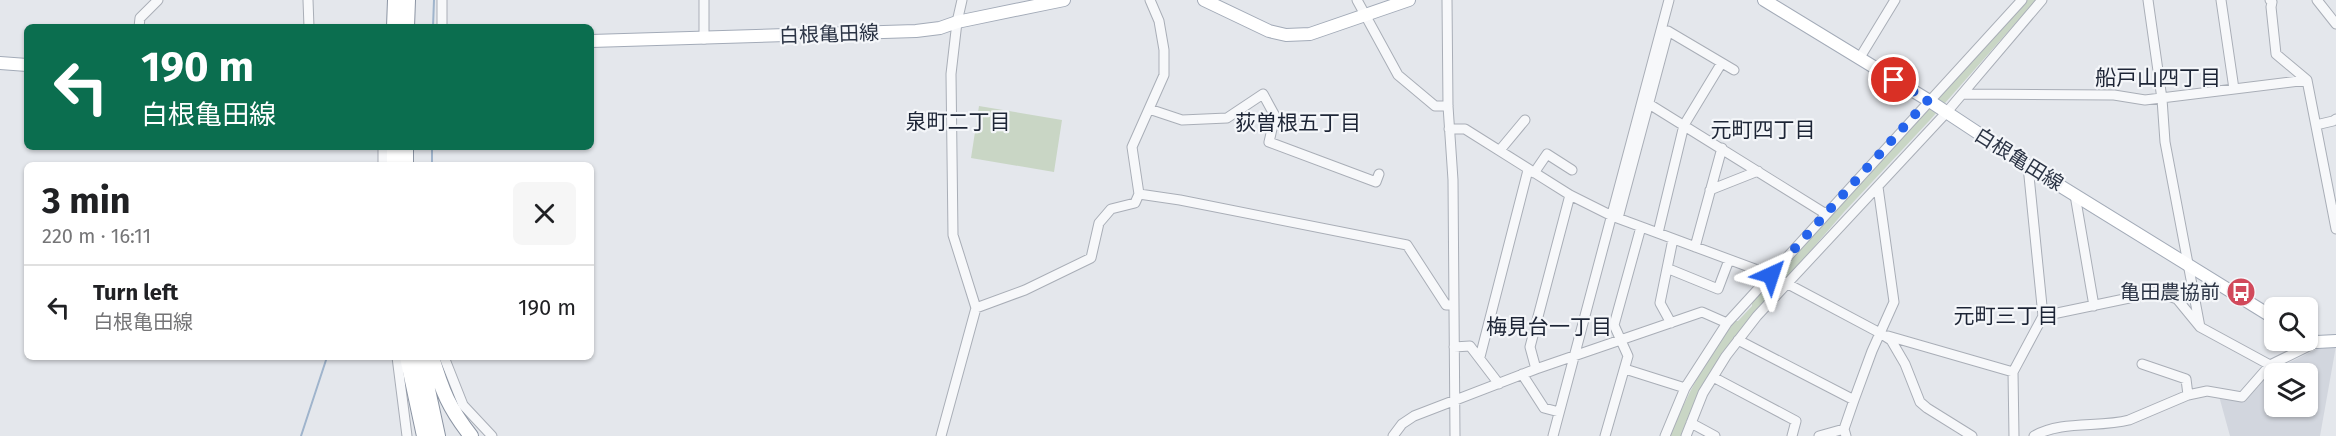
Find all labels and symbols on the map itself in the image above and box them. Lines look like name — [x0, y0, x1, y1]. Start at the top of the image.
street label: 白根亀田線 — [779, 20, 879, 48]
pin — [1868, 54, 1919, 105]
district label: 船戸山四丁目 — [2095, 65, 2221, 91]
district label: 泉町二丁目 — [906, 109, 1011, 135]
district label: 荻曽根五丁目 — [1235, 110, 1361, 136]
district label: 元町四丁目 — [1711, 117, 1816, 143]
street label: 白根亀田線 — [1970, 122, 2068, 196]
position arrow — [1739, 243, 1803, 307]
bus stop icon: 亀田農協前 — [2225, 276, 2257, 308]
place label: 亀田農協前 — [2120, 280, 2220, 304]
district label: 元町三丁目 — [1954, 303, 2059, 329]
district label: 梅見台一丁目 — [1486, 314, 1612, 340]

